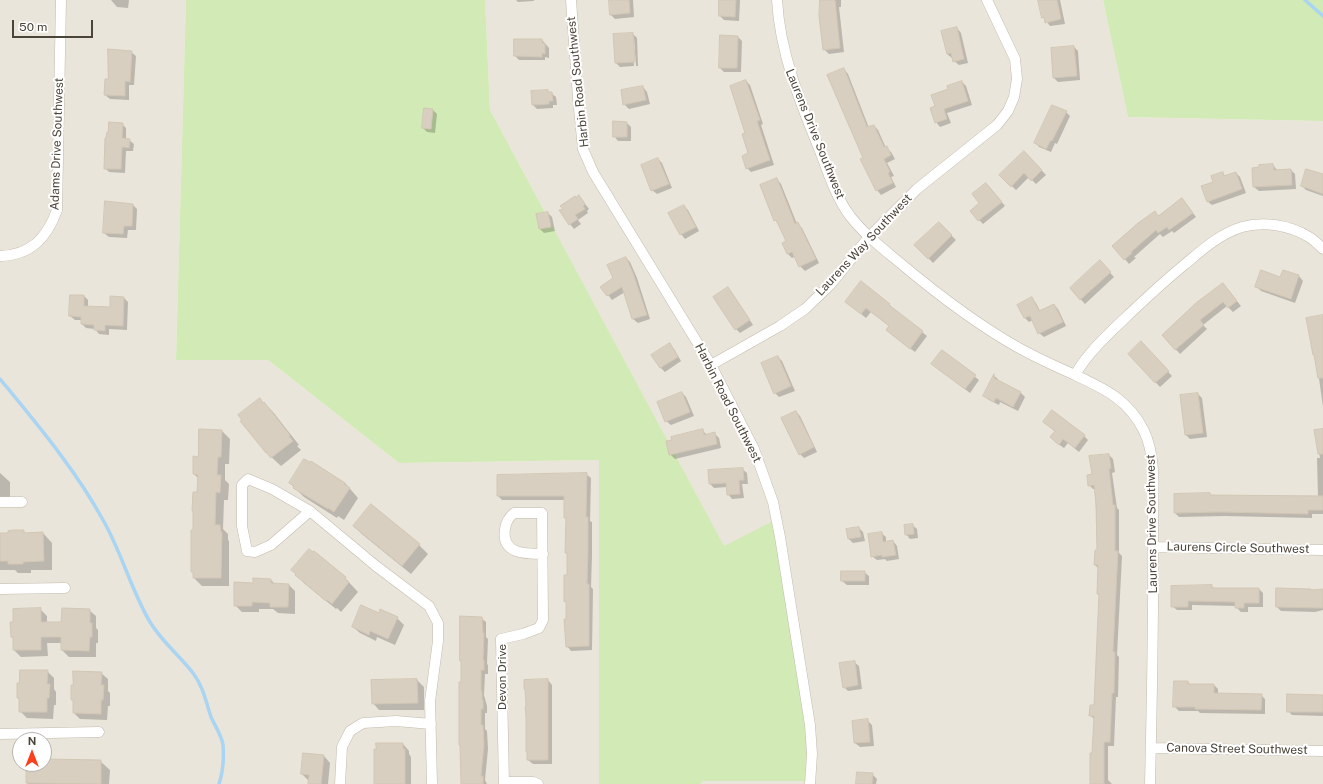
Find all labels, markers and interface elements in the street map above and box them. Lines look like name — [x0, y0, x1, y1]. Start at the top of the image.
scale bar — [14, 12, 95, 38]
street label: Harbin Road Southwest — [564, 16, 592, 148]
text: 50 m — [19, 20, 47, 34]
street label: Laurens Drive Southwest — [782, 67, 848, 201]
street label: Adams Drive Southwest — [47, 77, 67, 211]
street label: Laurens Way Southwest — [813, 191, 915, 299]
street label: Harbin Road Southwest — [692, 341, 764, 465]
street label: Laurens Drive Southwest — [1144, 454, 1160, 594]
street label: Laurens Circle Southwest — [1166, 540, 1310, 556]
street label: Devon Drive — [495, 644, 509, 710]
north arrow — [12, 732, 52, 772]
text: N — [28, 735, 36, 747]
street label: Canova Street Southwest — [1166, 741, 1308, 757]

